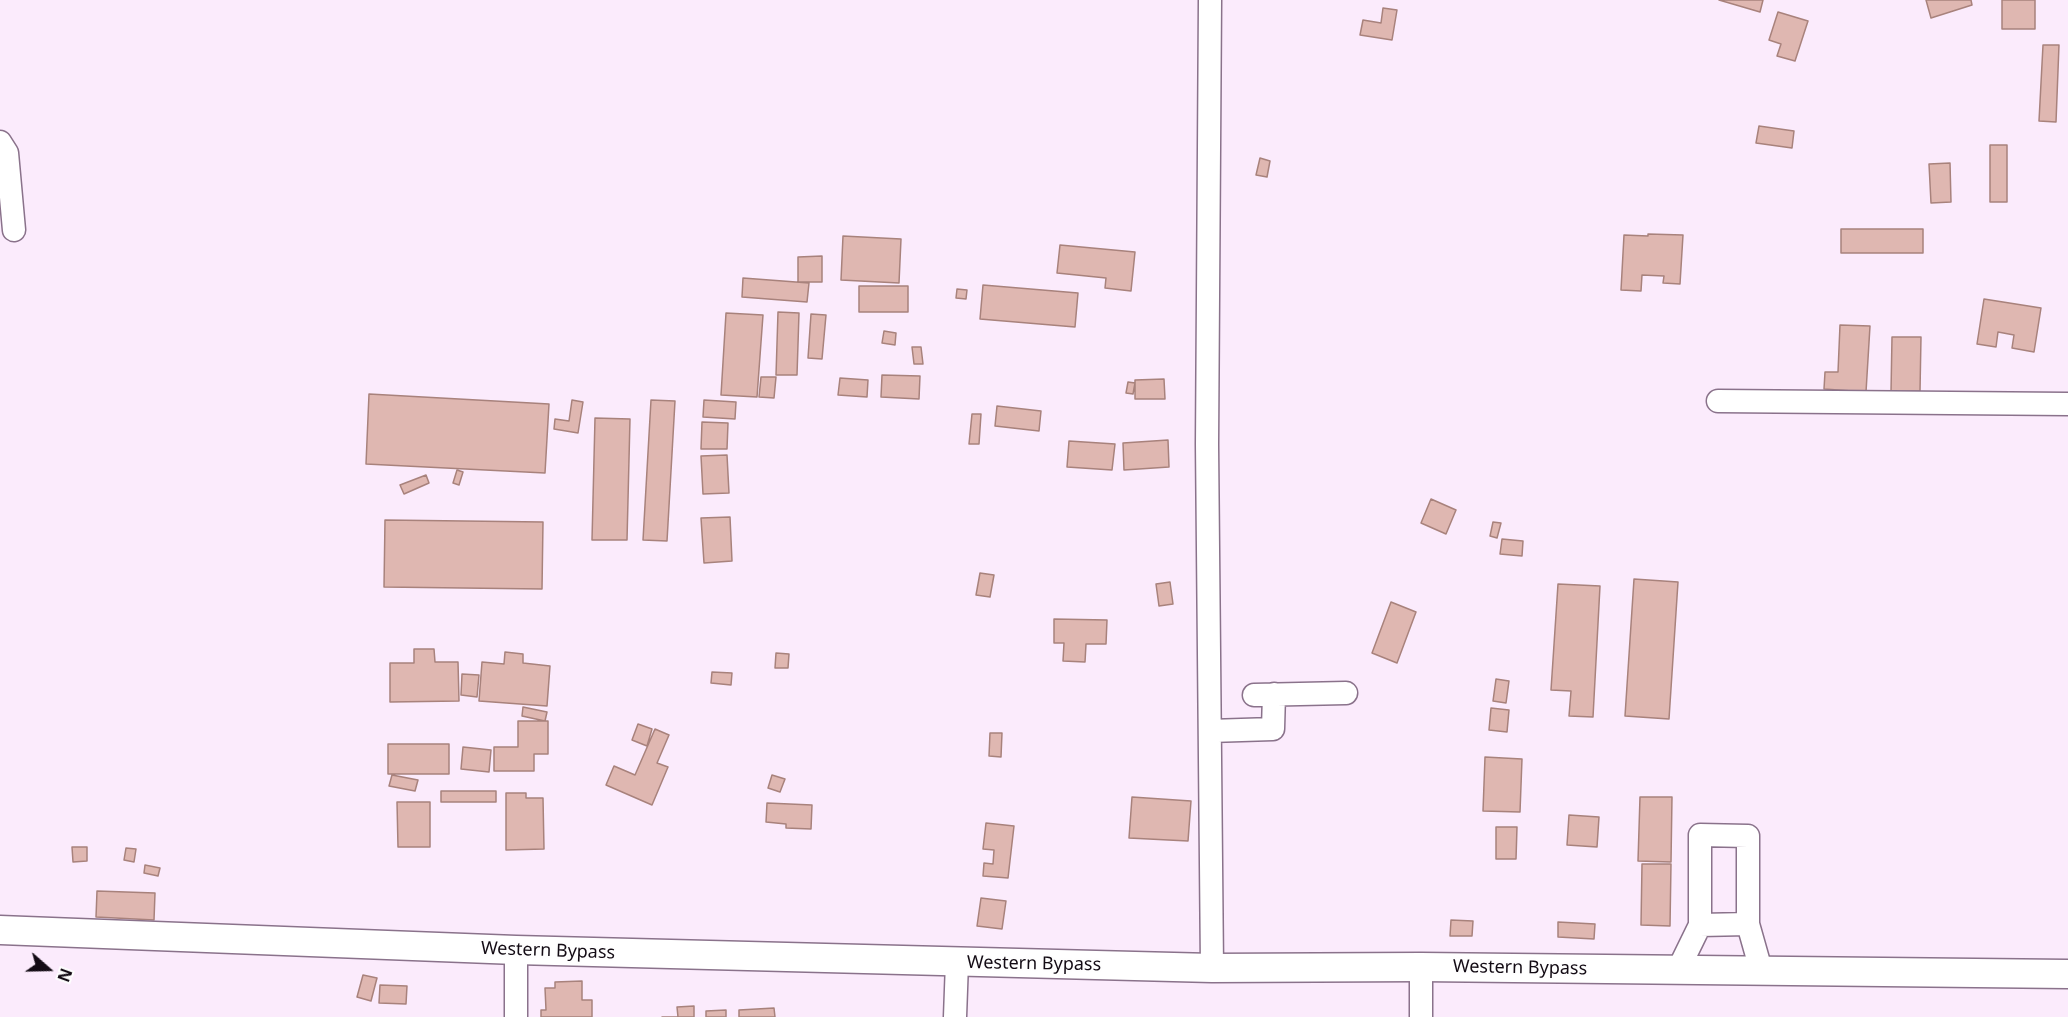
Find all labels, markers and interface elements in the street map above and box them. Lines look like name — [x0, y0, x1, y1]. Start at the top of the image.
street label: Western Bypass — [480, 938, 616, 964]
north arrow — [18, 939, 78, 999]
street label: Western Bypass — [967, 952, 1101, 976]
street label: Western Bypass — [1453, 956, 1587, 980]
text: N — [52, 965, 77, 985]

